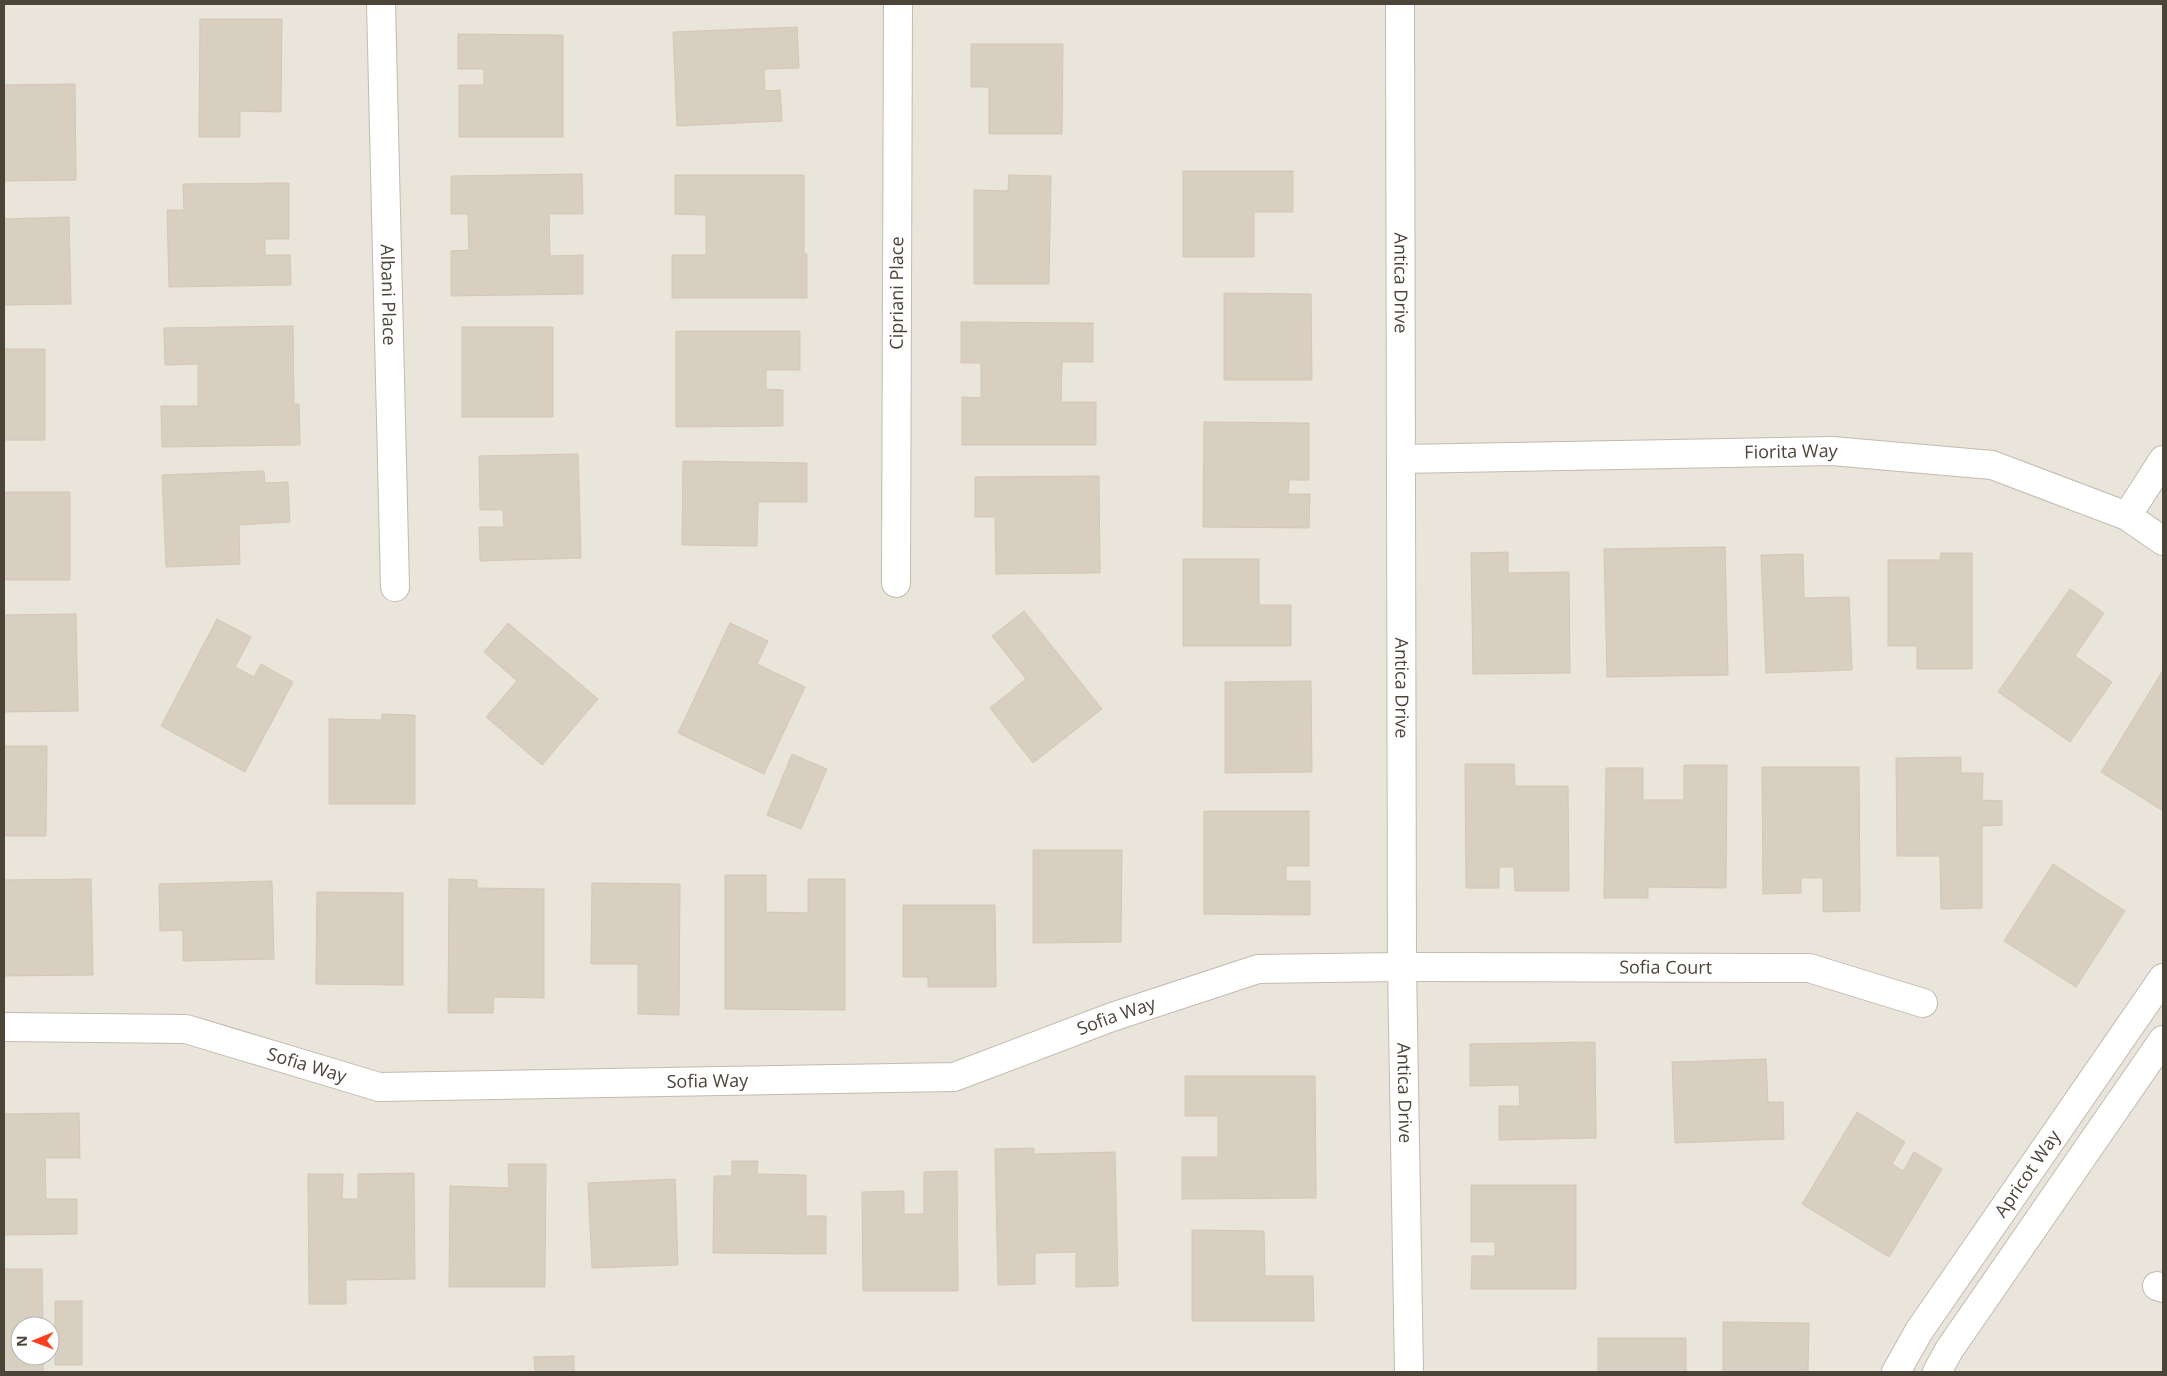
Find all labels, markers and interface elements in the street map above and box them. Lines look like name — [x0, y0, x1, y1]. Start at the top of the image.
street label: Antica Drive — [1389, 233, 1414, 333]
street label: Cipriani Place — [884, 236, 908, 350]
street label: Albani Place — [376, 244, 402, 346]
street label: Fiorita Way — [1744, 438, 1840, 464]
street label: Antica Drive — [1390, 638, 1415, 738]
street label: Sofia Court — [1619, 955, 1712, 979]
street label: Sofia Way — [1073, 990, 1159, 1040]
street label: Sofia Way — [264, 1041, 350, 1088]
street label: Antica Drive — [1392, 1042, 1418, 1144]
street label: Sofia Way — [666, 1068, 749, 1093]
street label: Apricot Way — [1988, 1124, 2066, 1222]
north arrow — [10, 1316, 60, 1366]
text: N — [12, 1335, 31, 1347]

